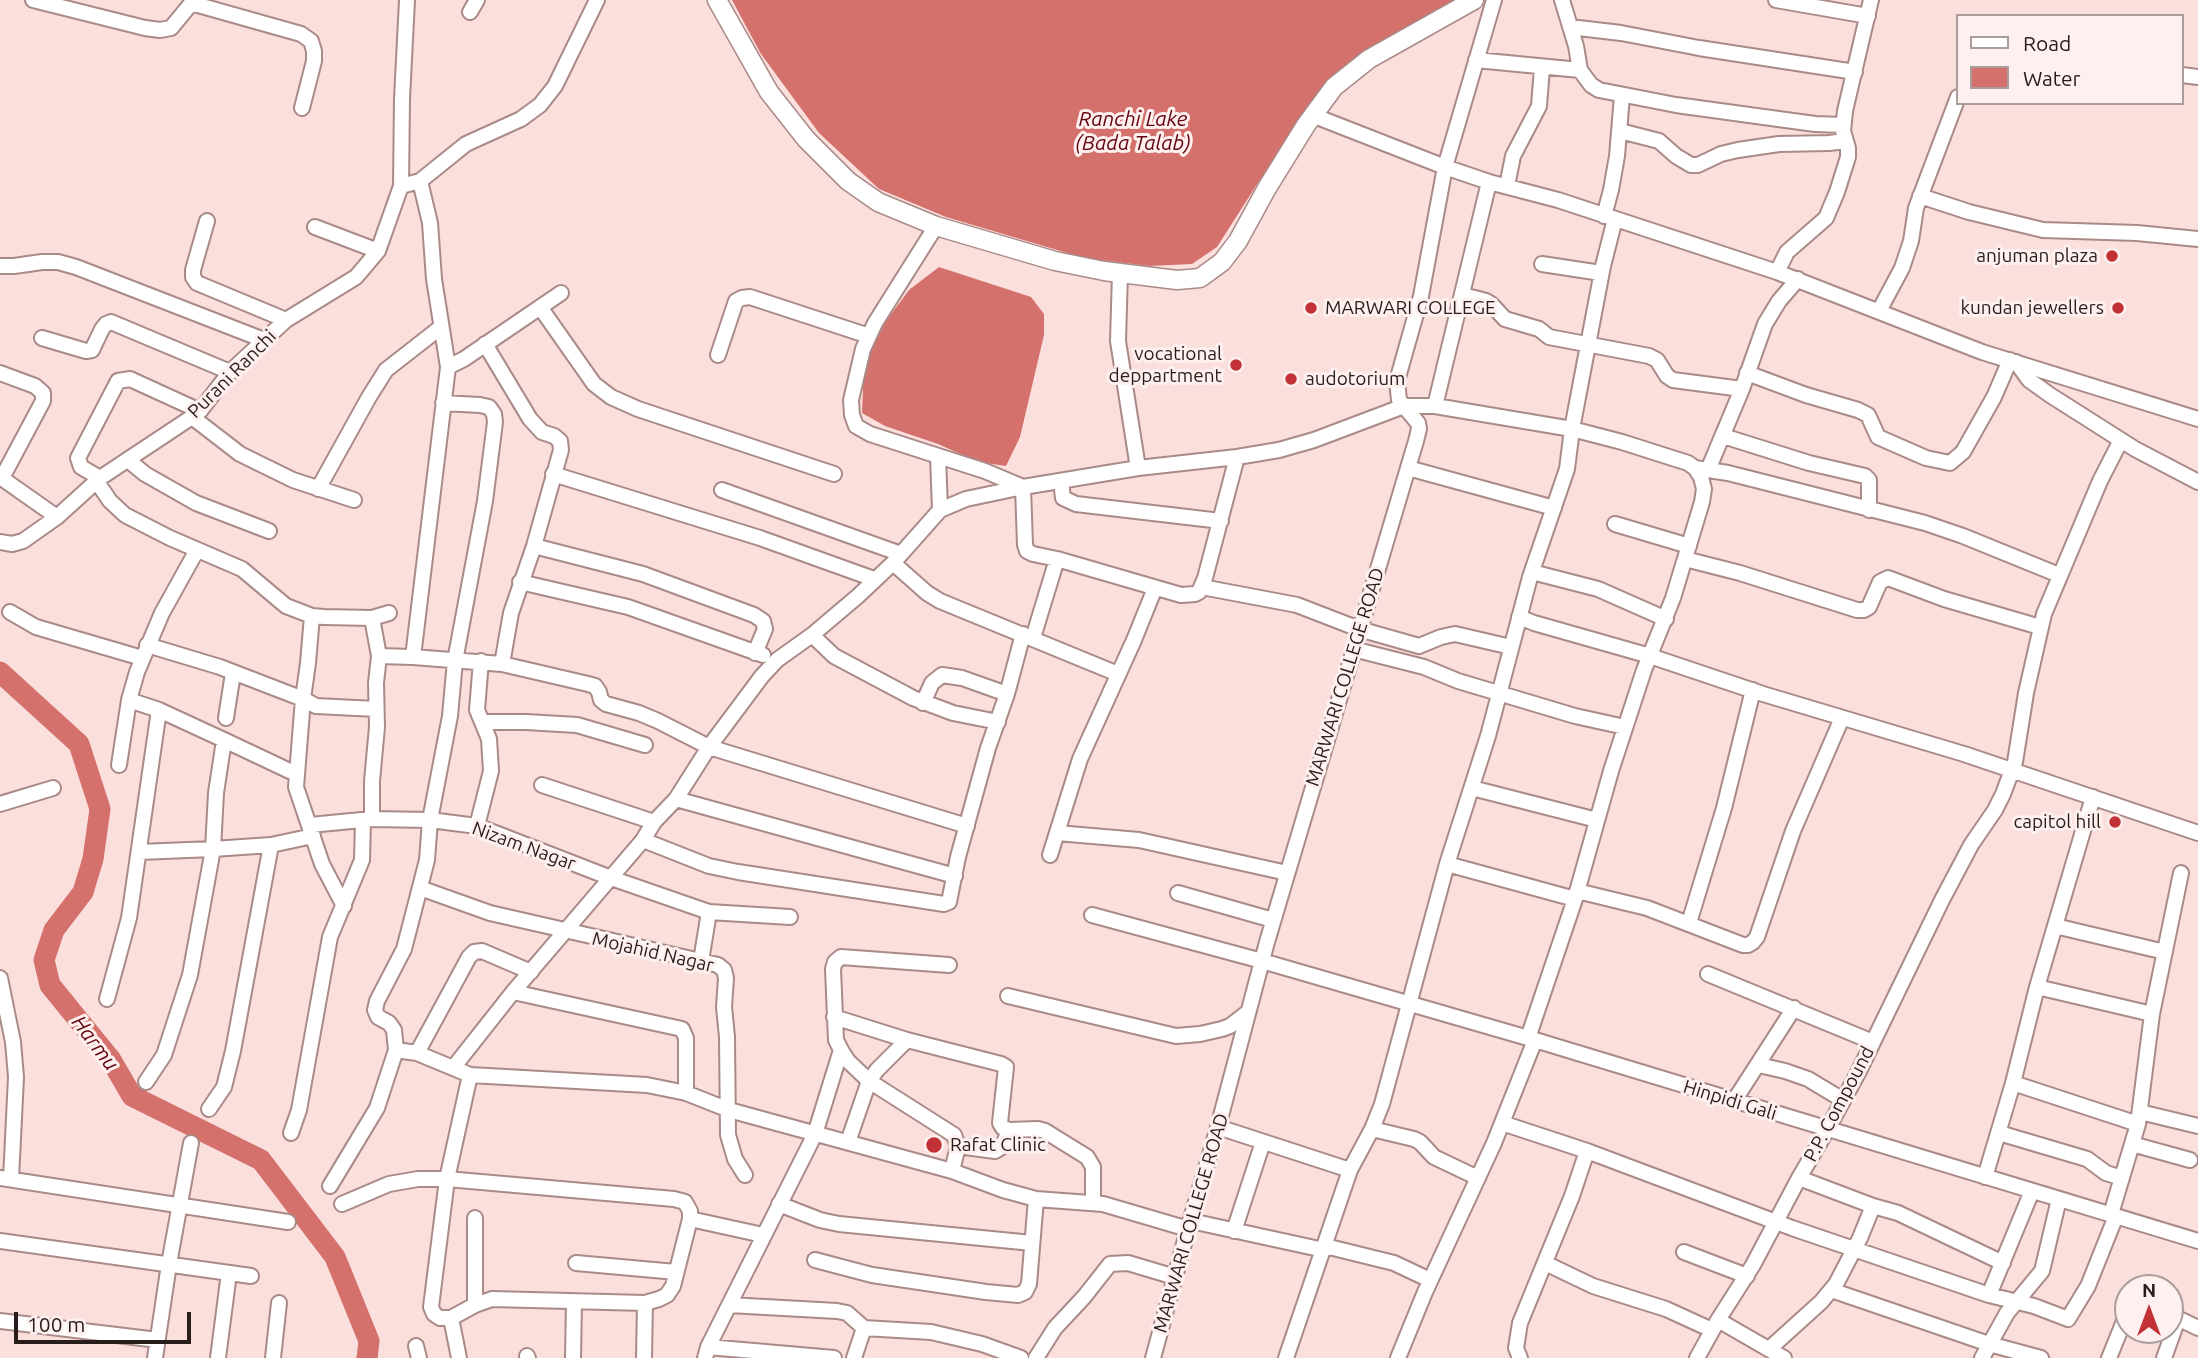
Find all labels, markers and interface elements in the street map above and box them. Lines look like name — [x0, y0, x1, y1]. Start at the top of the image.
legend — [1956, 14, 2184, 105]
text: Road — [2023, 31, 2071, 55]
text: Water — [2023, 66, 2081, 90]
water label: Ranchi Lake (Bada Talab) — [1075, 106, 1191, 156]
place label: anjuman plaza — [1976, 245, 2098, 267]
marker: anjuman plaza — [2104, 248, 2120, 264]
place label: MARWARI COLLEGE — [1325, 297, 1496, 319]
place label: kundan jewellers — [1960, 297, 2104, 319]
marker: MARWARI COLLEGE — [1303, 300, 1319, 316]
marker: kundan jewellers — [2110, 300, 2126, 316]
street label: Purani Ranchi — [183, 325, 281, 423]
place label: vocational deppartment — [1109, 343, 1222, 387]
marker: vocational deppartment — [1228, 357, 1244, 373]
place label: audotorium — [1305, 368, 1405, 390]
marker: audotorium — [1283, 371, 1299, 387]
street label: MARWARI COLLEGE ROAD — [1301, 565, 1389, 789]
place label: capitol hill — [2013, 811, 2101, 833]
marker: capitol hill — [2107, 814, 2123, 830]
street label: Nizam Nagar — [469, 817, 579, 875]
street label: Mojahid Nagar — [590, 927, 716, 977]
water label: Harmu — [66, 1011, 124, 1075]
street label: P.P. Compound — [1799, 1042, 1879, 1166]
street label: Hinpidi Gali — [1681, 1075, 1779, 1125]
street label: MARWARI COLLEGE ROAD — [1149, 1111, 1233, 1335]
place label: Rafat Clinic — [950, 1134, 1046, 1156]
marker: Rafat Clinic — [924, 1135, 944, 1155]
north arrow — [2114, 1274, 2184, 1344]
text: N — [2142, 1279, 2156, 1301]
scale bar — [18, 1298, 194, 1342]
text: 100 m — [27, 1312, 85, 1336]

